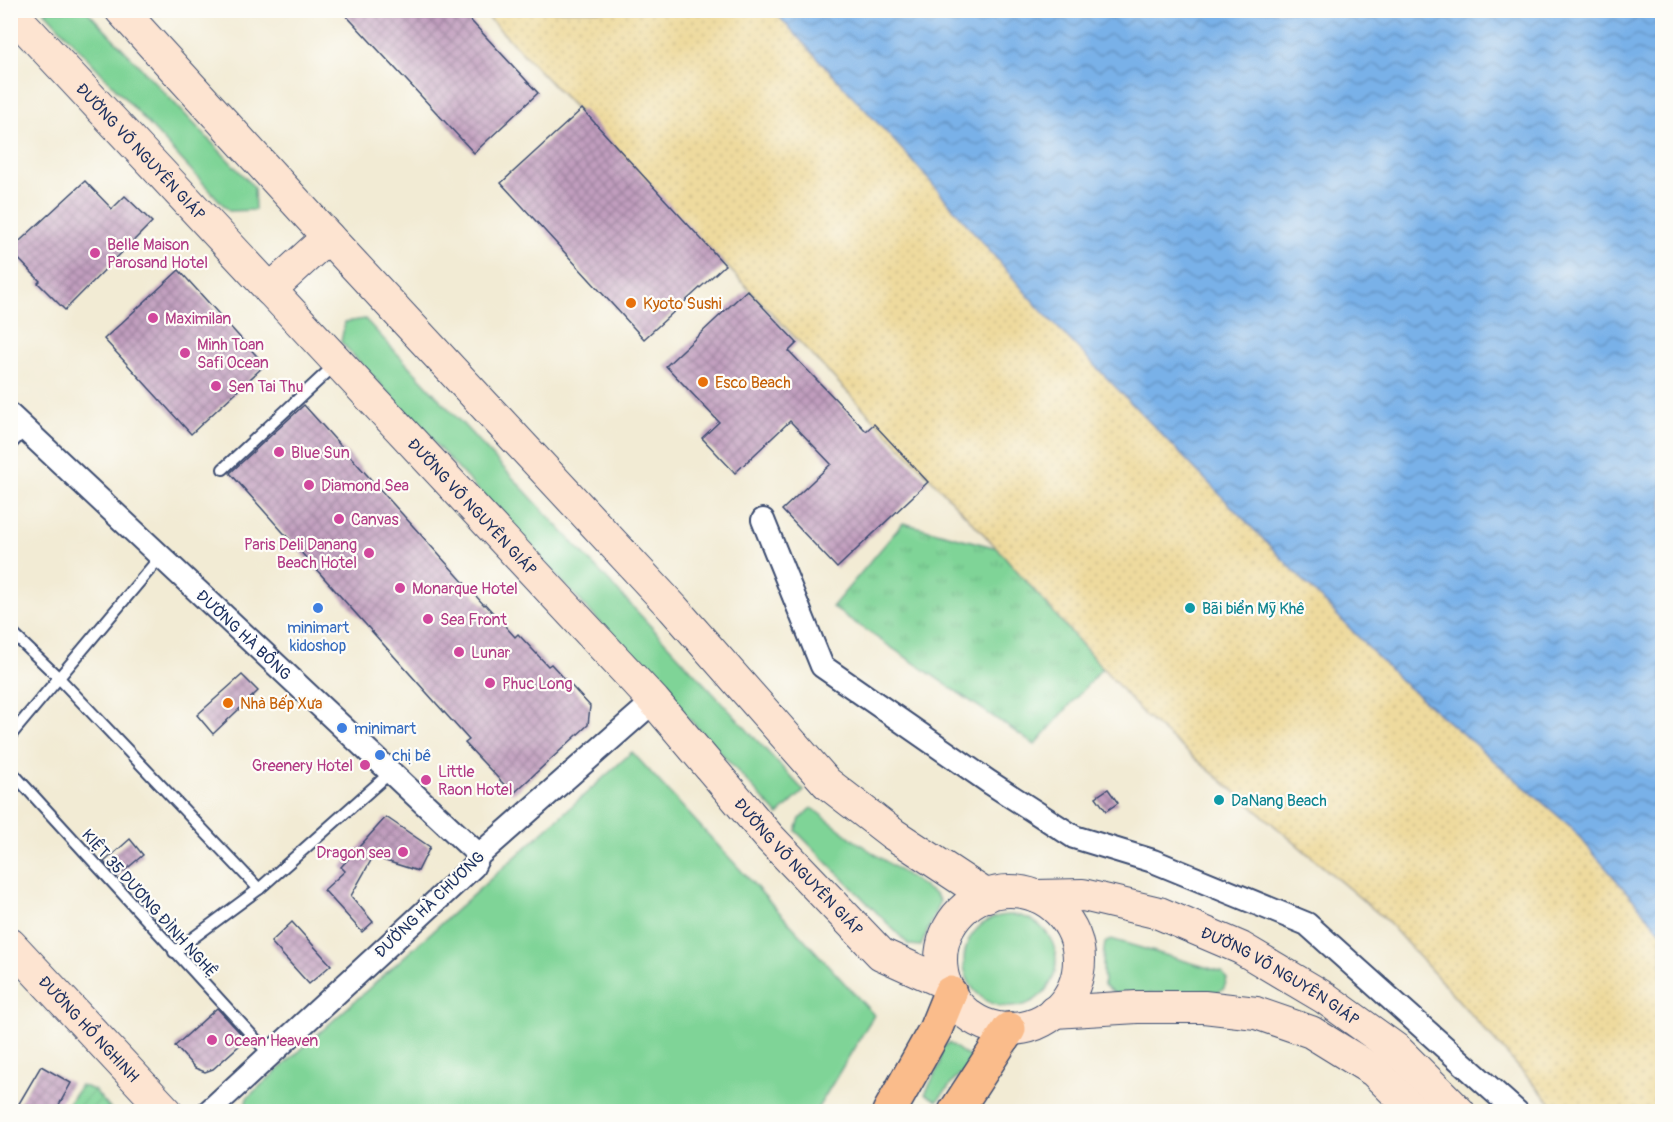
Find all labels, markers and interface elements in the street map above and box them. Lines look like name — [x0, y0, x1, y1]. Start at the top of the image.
street label: ĐƯỜNG VÕ NGUYÊN GIÁP — [71, 79, 209, 225]
place label: Belle Maison Parosand Hotel — [107, 235, 208, 273]
marker: Belle Maison Parosand Hotel — [88, 246, 102, 260]
place label: Kyoto Sushi — [643, 294, 722, 314]
marker: Kyoto Sushi — [624, 296, 638, 310]
place label: Maximilan — [165, 309, 231, 329]
marker: Maximilan — [146, 311, 160, 325]
place label: Minh Toan Safi Ocean — [197, 335, 269, 373]
marker: Minh Toan Safi Ocean — [178, 346, 192, 360]
place label: Esco Beach — [715, 373, 791, 393]
marker: Esco Beach — [696, 375, 710, 389]
place label: Sen Tai Thu — [228, 377, 304, 397]
marker: Sen Tai Thu — [209, 379, 223, 393]
street label: ĐƯỜNG VÕ NGUYÊN GIÁP — [403, 434, 541, 580]
place label: Blue Sun — [291, 443, 350, 463]
marker: Blue Sun — [272, 445, 286, 459]
place label: Diamond Sea — [321, 476, 409, 496]
marker: Diamond Sea — [302, 478, 316, 492]
place label: Canvas — [351, 510, 399, 530]
marker: Canvas — [332, 512, 346, 526]
place label: Paris Deli Danang Beach Hotel — [244, 535, 357, 573]
marker: Paris Deli Danang Beach Hotel — [362, 546, 376, 560]
place label: Monarque Hotel — [412, 579, 518, 599]
marker: Monarque Hotel — [393, 581, 407, 595]
street label: ĐƯỜNG HÀ BỔNG — [192, 586, 295, 685]
place label: Bãi biển Mỹ Khê — [1202, 599, 1305, 619]
marker: minimart kidoshop — [311, 601, 325, 615]
marker: Bãi biển Mỹ Khê — [1183, 601, 1197, 615]
place label: Sea Front — [440, 610, 507, 630]
marker: Sea Front — [421, 612, 435, 626]
place label: minimart kidoshop — [287, 618, 350, 656]
place label: Lunar — [471, 643, 511, 663]
marker: Lunar — [452, 645, 466, 659]
place label: Phuc Long — [502, 674, 573, 694]
marker: Phuc Long — [483, 676, 497, 690]
place label: Nhà Bếp Xưa — [240, 694, 322, 714]
marker: Nhà Bếp Xưa — [221, 696, 235, 710]
place label: minimart — [354, 719, 417, 739]
marker: minimart — [335, 721, 349, 735]
place label: chị bê — [392, 746, 431, 766]
marker: chị bê — [373, 748, 387, 762]
place label: Greenery Hotel — [252, 756, 353, 776]
marker: Greenery Hotel — [358, 758, 372, 772]
place label: Little Raon Hotel — [438, 762, 513, 800]
marker: Little Raon Hotel — [419, 773, 433, 787]
place label: DaNang Beach — [1231, 791, 1327, 811]
marker: DaNang Beach — [1212, 793, 1226, 807]
street label: ĐƯỜNG VÕ NGUYÊN GIÁP — [729, 794, 867, 940]
street label: KIỆT 35 DƯƠNG ĐÌNH NGHỆ — [77, 825, 222, 982]
place label: Dragon sea — [316, 843, 391, 863]
marker: Dragon sea — [396, 845, 410, 859]
street label: ĐƯỜNG HÀ CHƯƠNG — [371, 847, 489, 962]
street label: ĐƯỜNG VÕ NGUYÊN GIÁP — [1197, 923, 1363, 1031]
street label: ĐƯỜNG HỒ NGHINH — [34, 972, 143, 1087]
place label: Ocean Heaven — [224, 1031, 318, 1051]
marker: Ocean Heaven — [205, 1033, 219, 1047]

